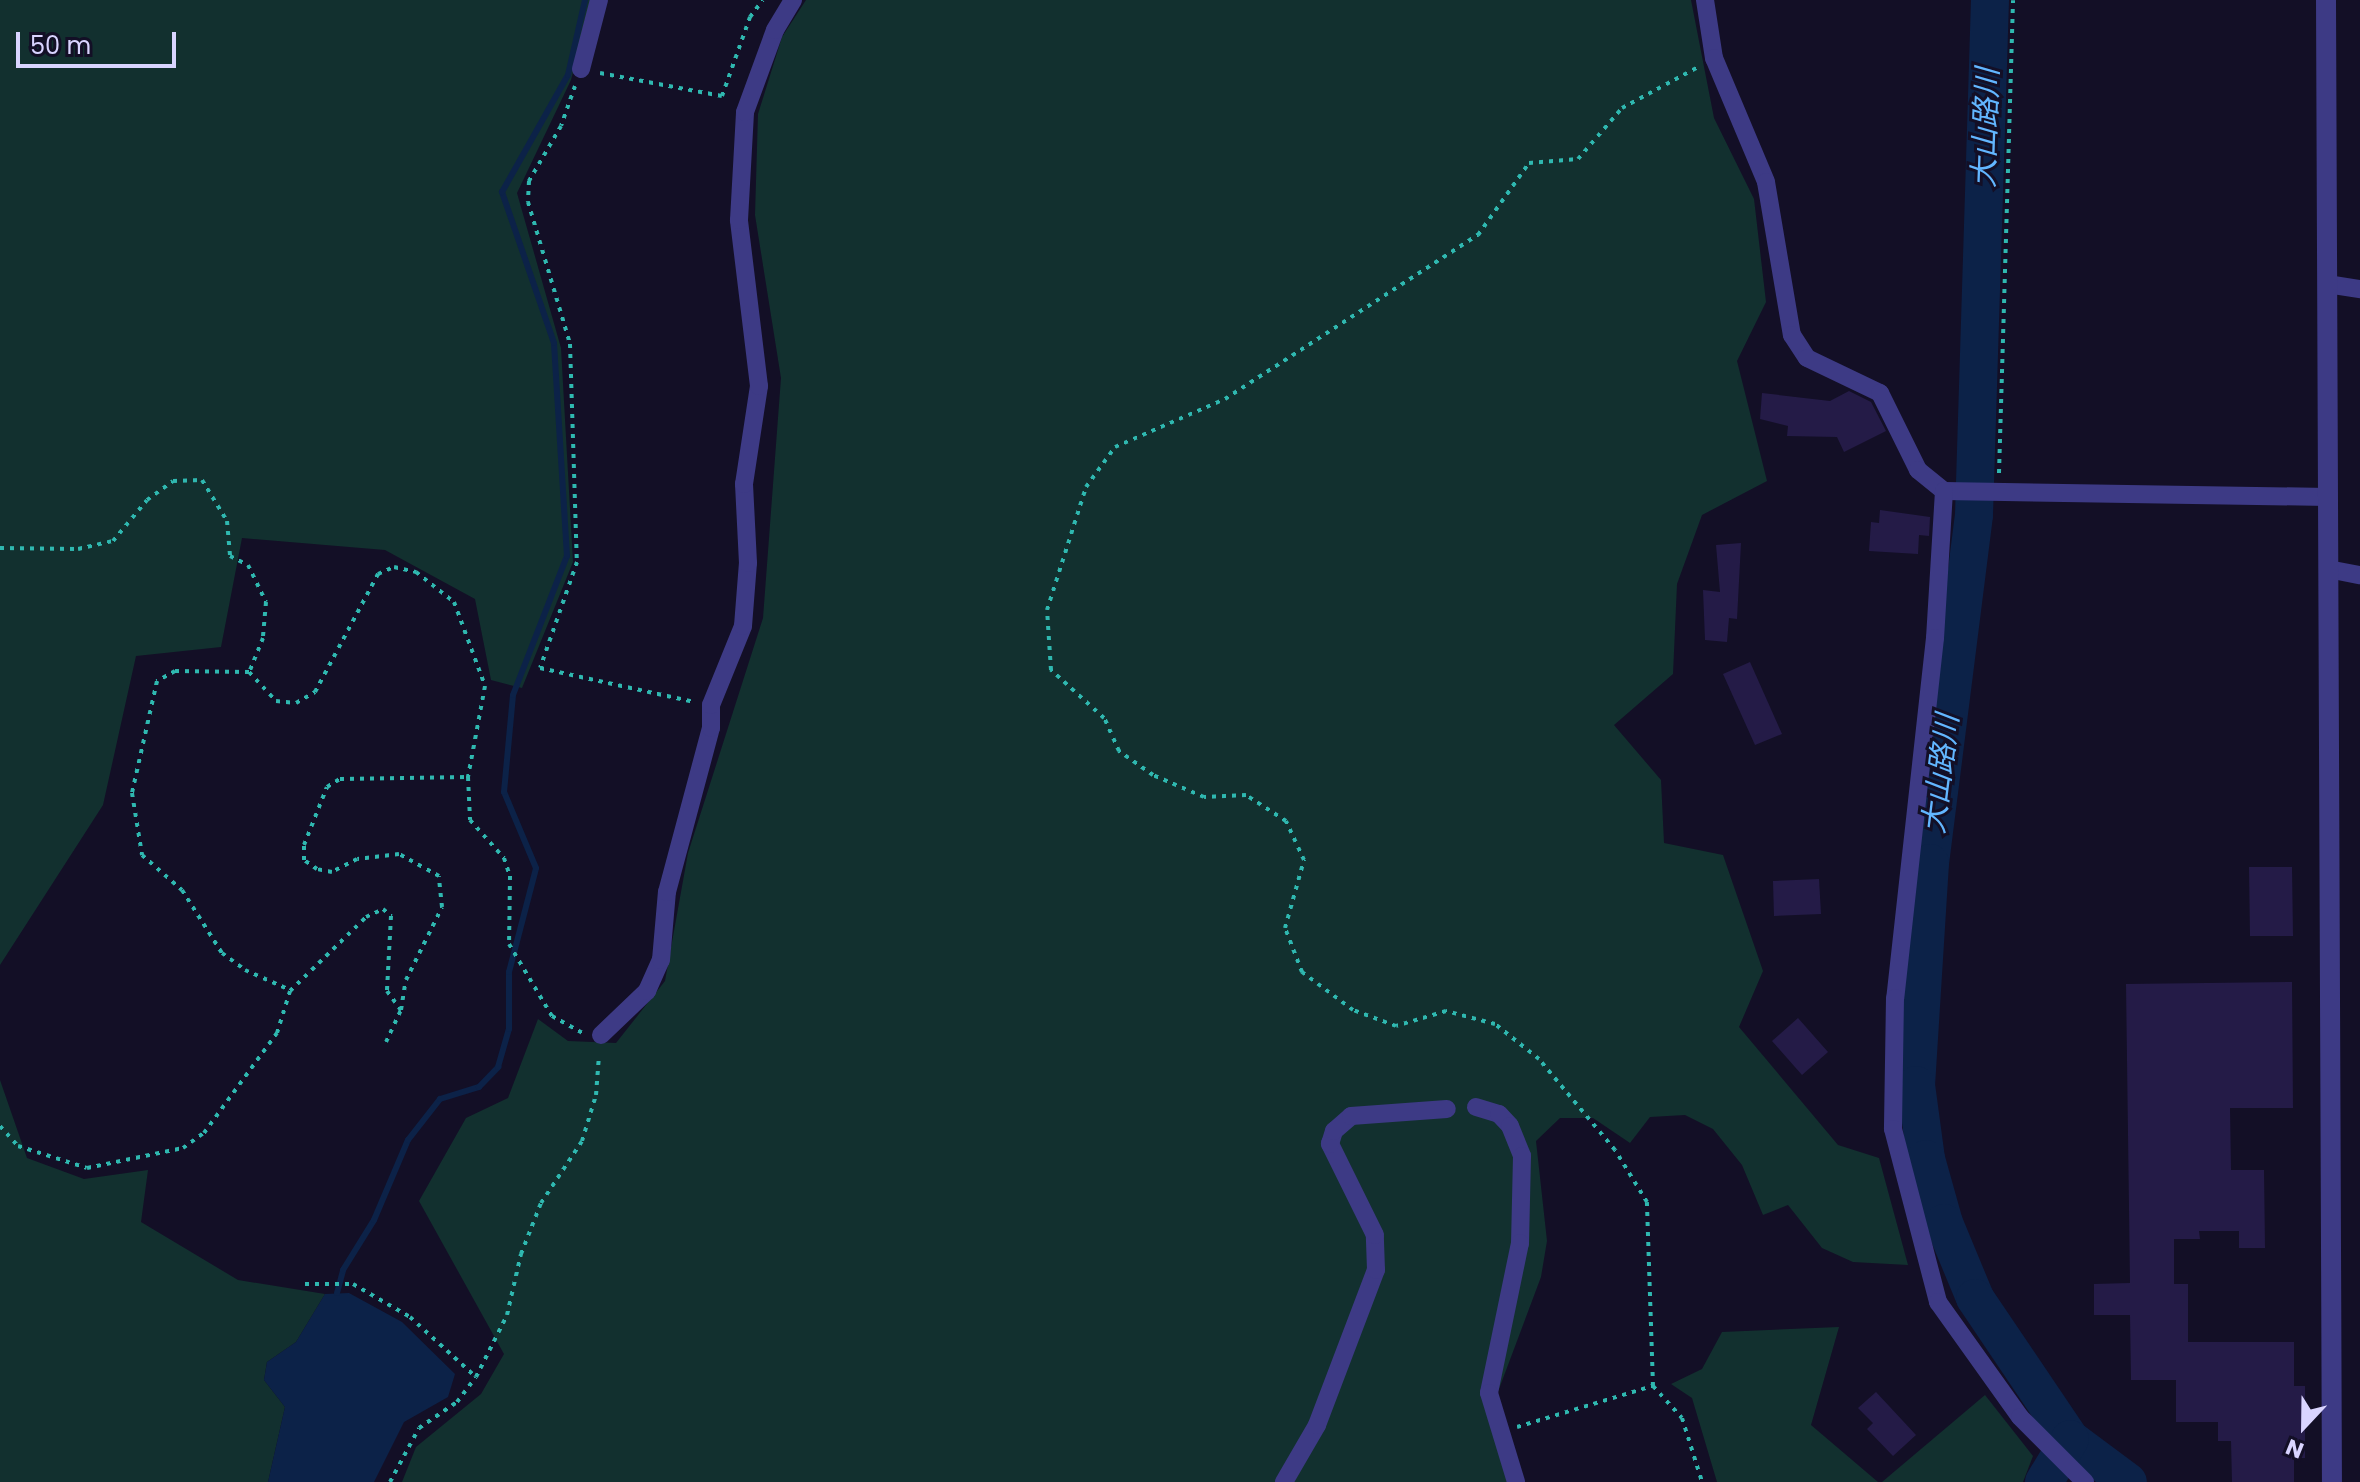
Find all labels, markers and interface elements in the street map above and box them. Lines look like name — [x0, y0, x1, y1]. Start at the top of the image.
scale bar — [20, 16, 180, 66]
text: 50 m — [30, 29, 91, 62]
water label: 大山路川 — [1966, 67, 2006, 189]
water label: 大山路川 — [1916, 712, 1966, 836]
north arrow — [2264, 1386, 2344, 1466]
text: N — [2281, 1431, 2308, 1466]

